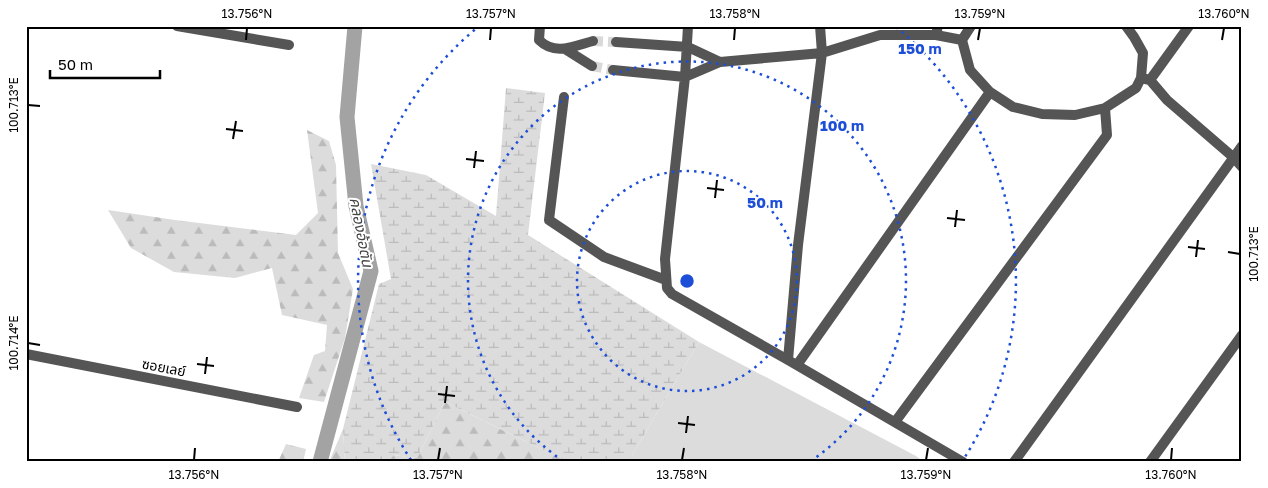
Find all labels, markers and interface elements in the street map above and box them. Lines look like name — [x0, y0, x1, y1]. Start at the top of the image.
text: 13.756°N — [222, 6, 272, 21]
text: 13.757°N — [466, 6, 516, 21]
text: 13.758°N — [710, 6, 760, 21]
text: 13.759°N — [955, 6, 1005, 21]
text: 13.760°N — [1198, 6, 1250, 21]
text: 150 m — [898, 39, 942, 57]
scale bar — [50, 48, 160, 80]
text: 50 m — [58, 55, 93, 73]
text: 100.713°E — [6, 77, 21, 133]
text: 100 m — [820, 116, 864, 134]
text: 50 m — [747, 193, 783, 211]
water label: คลองอ้อตัน — [346, 196, 378, 269]
text: 100.713°E — [1246, 226, 1261, 282]
centre of rings — [678, 272, 696, 290]
text: 100.714°E — [6, 315, 21, 371]
street label: ซอยเลย์ — [141, 354, 188, 380]
text: 13.756°N — [169, 467, 219, 482]
text: 13.757°N — [413, 467, 463, 482]
text: 13.758°N — [657, 467, 707, 482]
text: 13.759°N — [901, 467, 951, 482]
text: 13.760°N — [1145, 467, 1197, 482]

